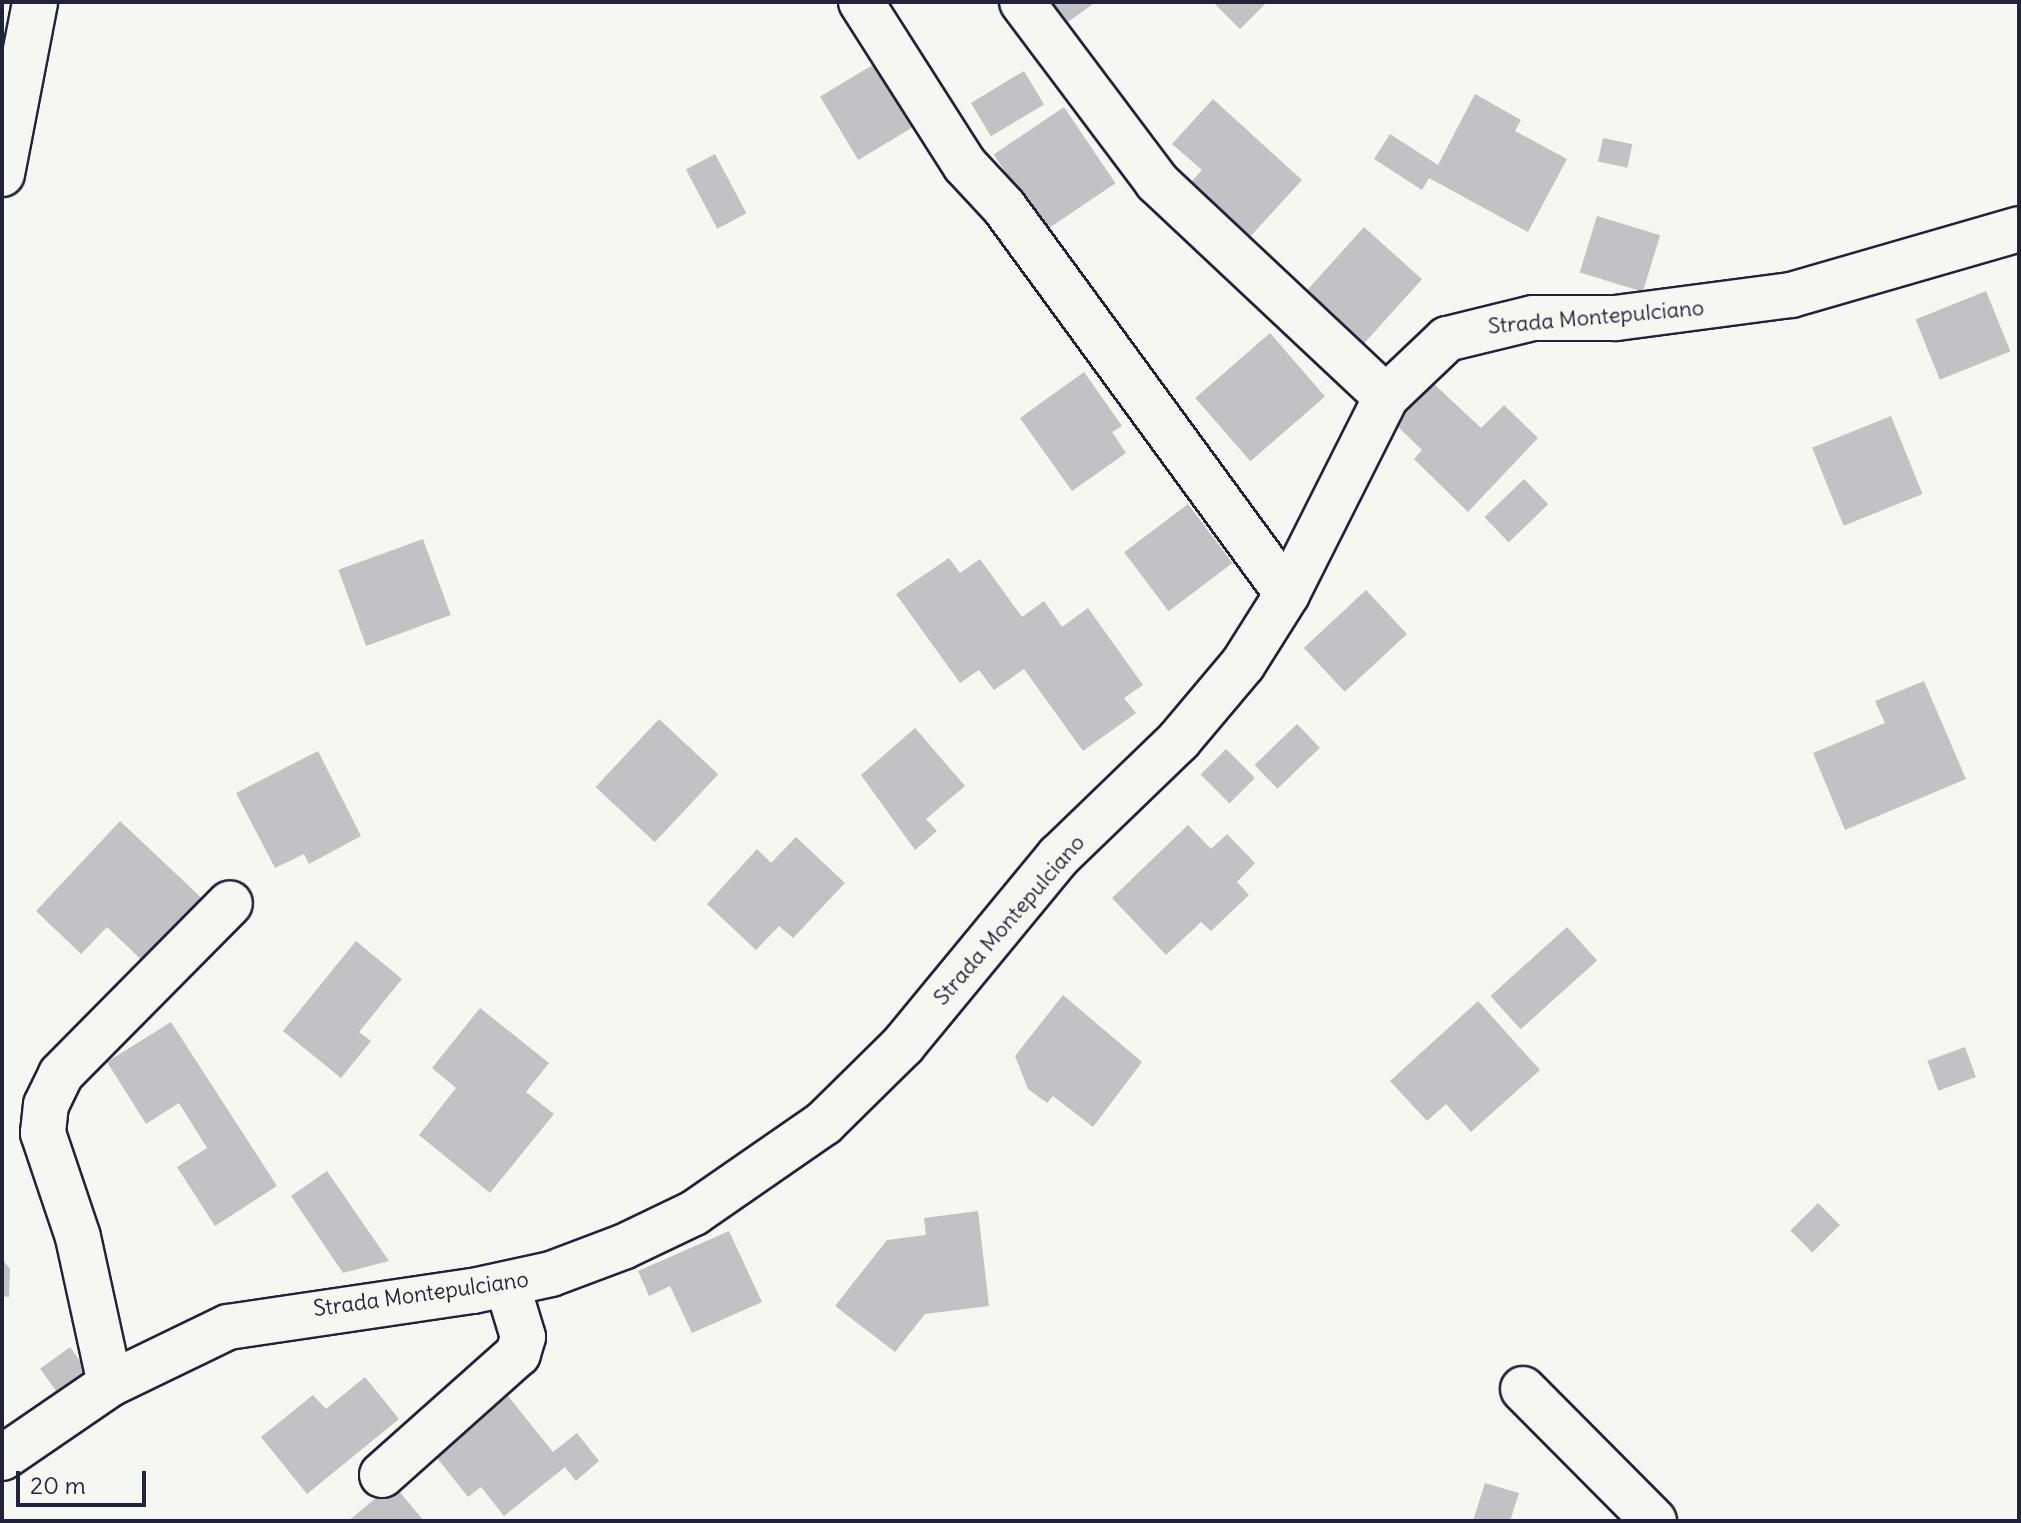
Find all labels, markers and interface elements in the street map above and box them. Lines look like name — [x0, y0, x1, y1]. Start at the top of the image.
street label: Strada Montepulciano — [1487, 294, 1705, 340]
street label: Strada Montepulciano — [928, 829, 1090, 1011]
street label: Strada Montepulciano — [312, 1266, 530, 1322]
scale bar — [20, 1455, 150, 1505]
text: 20 m — [30, 1470, 86, 1500]

